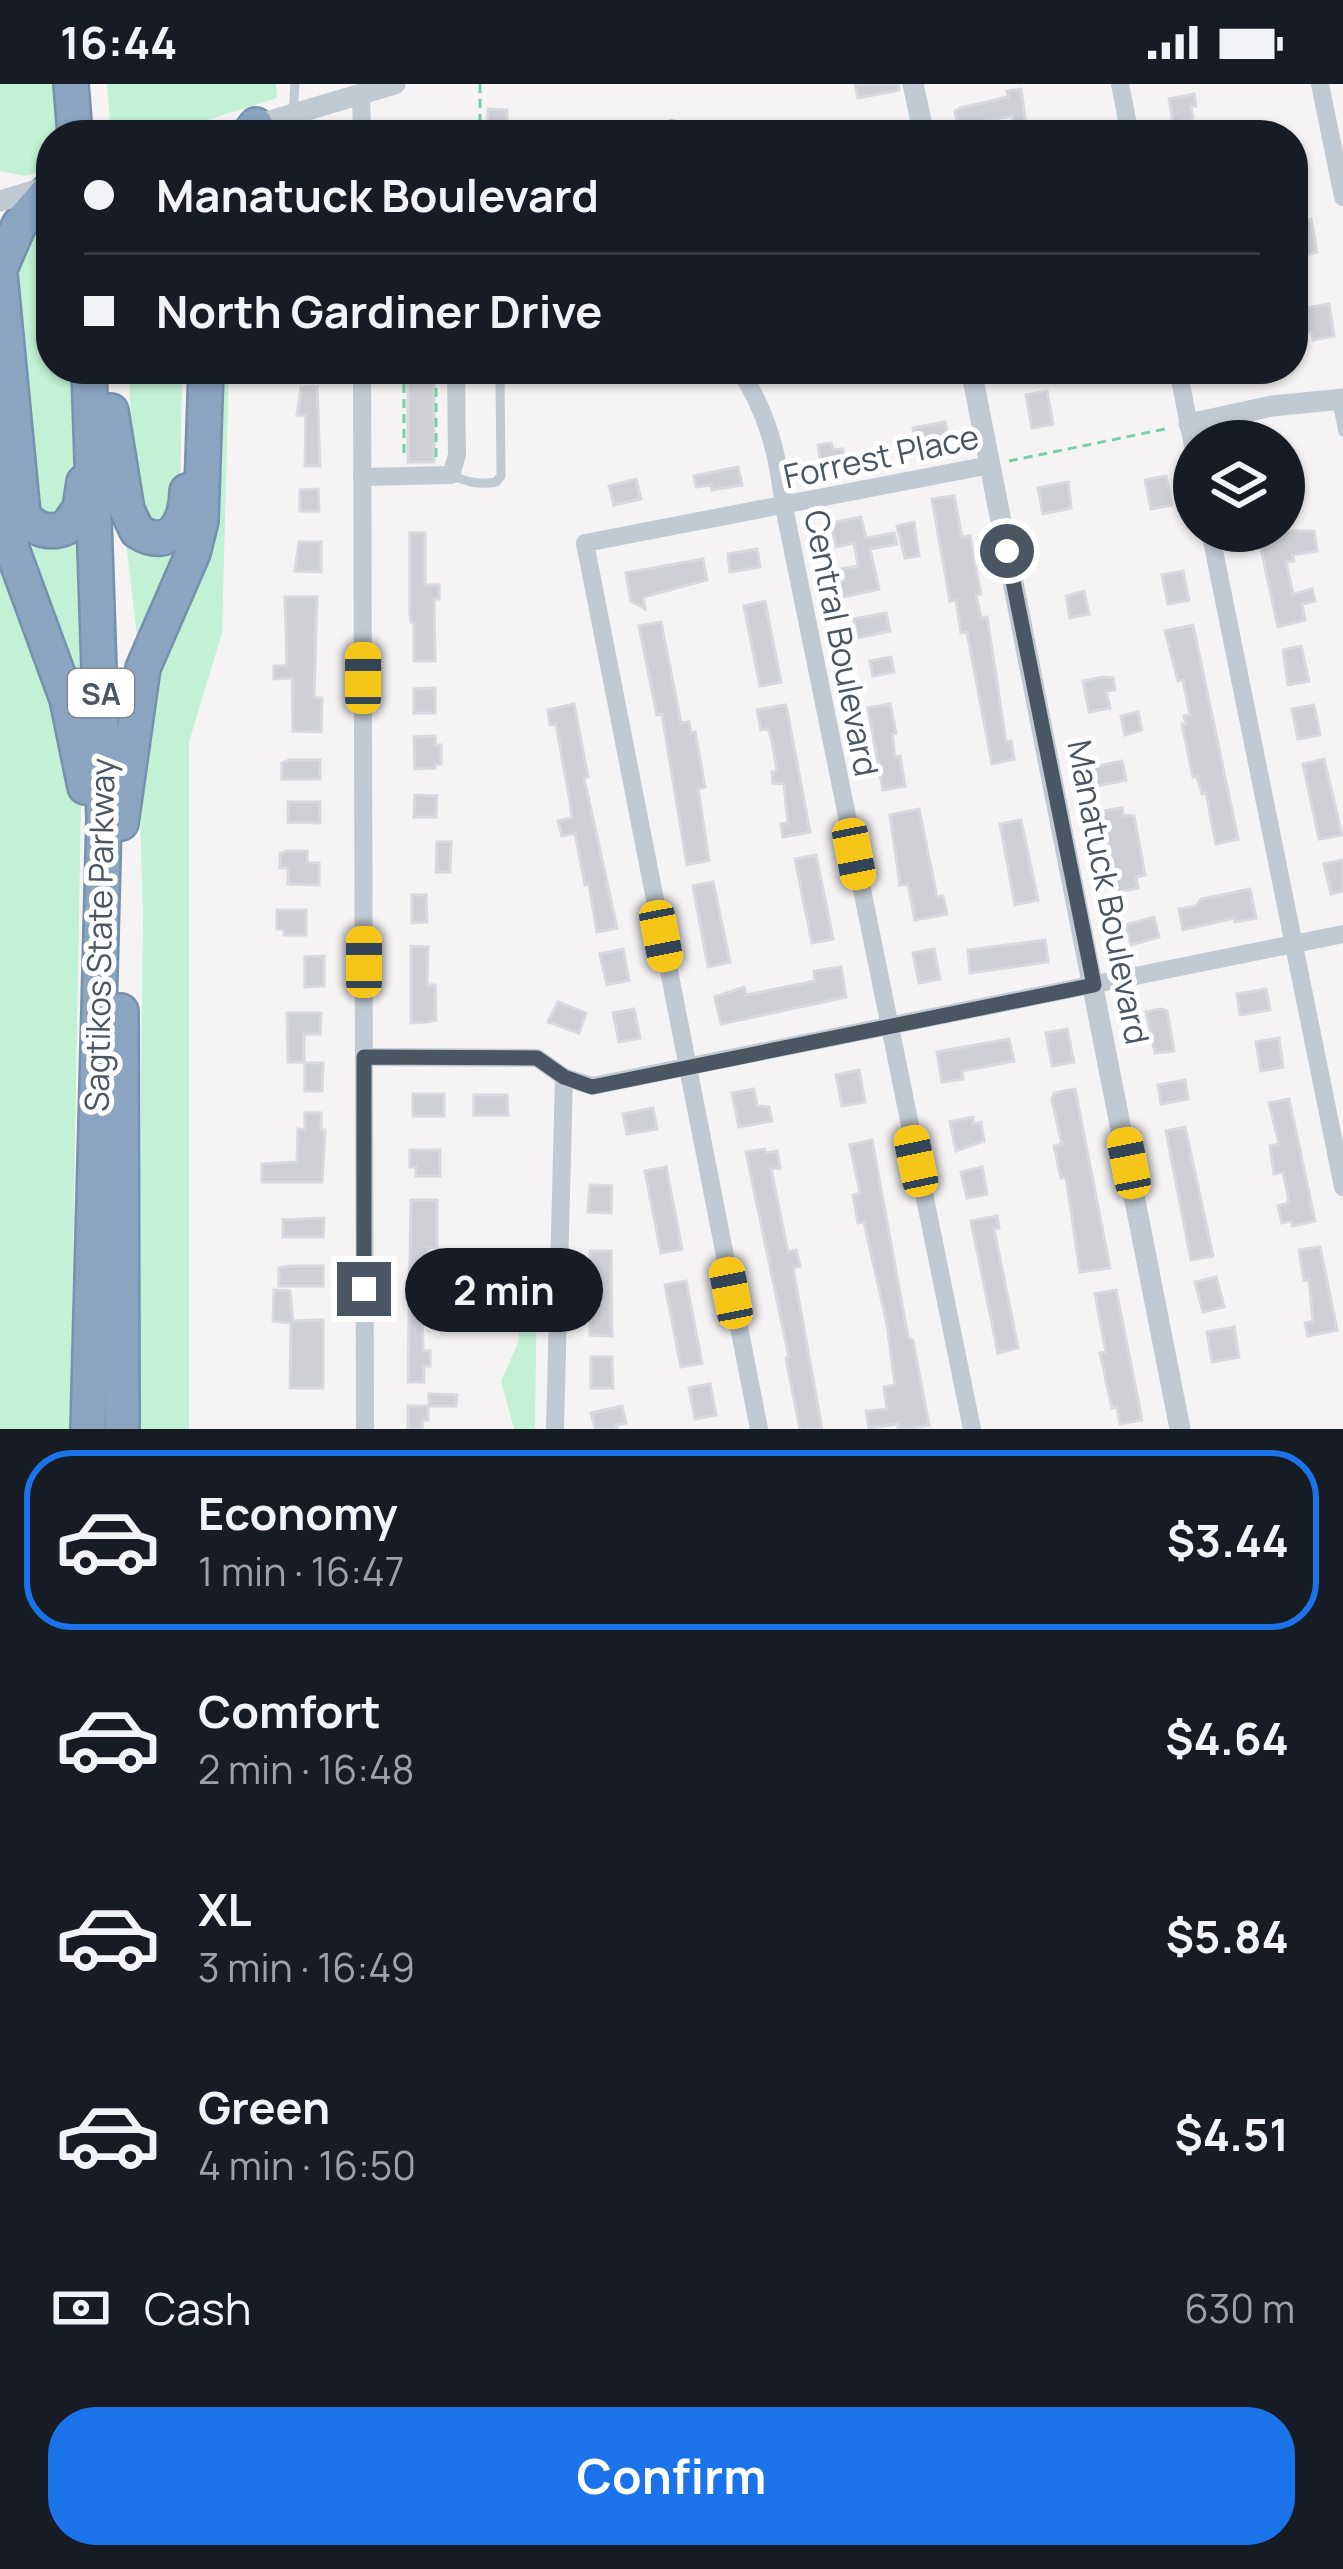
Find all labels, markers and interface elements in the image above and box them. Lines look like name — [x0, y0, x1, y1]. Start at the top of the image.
text: 16:44 — [60, 11, 177, 73]
text: Manatuck Boulevard — [156, 164, 599, 226]
text: North Gardiner Drive — [156, 280, 602, 342]
street label: Forrest Place — [779, 413, 983, 499]
map controls — [1173, 420, 1305, 552]
button: layers — [1173, 420, 1305, 552]
street label: Central Boulevard — [794, 506, 890, 780]
route start — [980, 524, 1034, 578]
car — [345, 642, 381, 714]
road number: SA — [68, 669, 134, 717]
street label: Manatuck Boulevard — [1057, 736, 1161, 1048]
street label: Sagtikos State Parkway — [73, 758, 125, 1112]
car — [829, 815, 879, 893]
car — [636, 897, 686, 975]
car — [346, 926, 382, 998]
car — [891, 1122, 941, 1200]
car — [1104, 1124, 1154, 1202]
callout: 2 min — [406, 1247, 604, 1331]
car — [706, 1254, 756, 1332]
route end — [337, 1262, 391, 1316]
text: 2 min — [453, 1263, 555, 1317]
text: Economy — [198, 1482, 398, 1544]
icon: car — [54, 1486, 162, 1594]
text: $3.44 — [1167, 1509, 1289, 1571]
text: 1 min · 16:47 — [198, 1544, 404, 1598]
text: Comfort — [198, 1680, 381, 1742]
icon: car — [54, 1684, 162, 1792]
text: $4.64 — [1165, 1707, 1289, 1769]
text: 2 min · 16:48 — [198, 1742, 415, 1796]
text: XL — [198, 1878, 252, 1940]
icon: car — [54, 1882, 162, 1990]
text: $5.84 — [1166, 1905, 1289, 1967]
text: 3 min · 16:49 — [198, 1940, 415, 1994]
text: Green — [198, 2076, 330, 2138]
icon: car — [54, 2080, 162, 2188]
text: $4.51 — [1175, 2103, 1289, 2165]
text: 4 min · 16:50 — [198, 2138, 416, 2192]
icon: cash — [48, 2275, 114, 2341]
text: Cash — [144, 2277, 252, 2339]
text: 630 m — [1185, 2281, 1295, 2335]
button: Confirm — [48, 2407, 1295, 2545]

